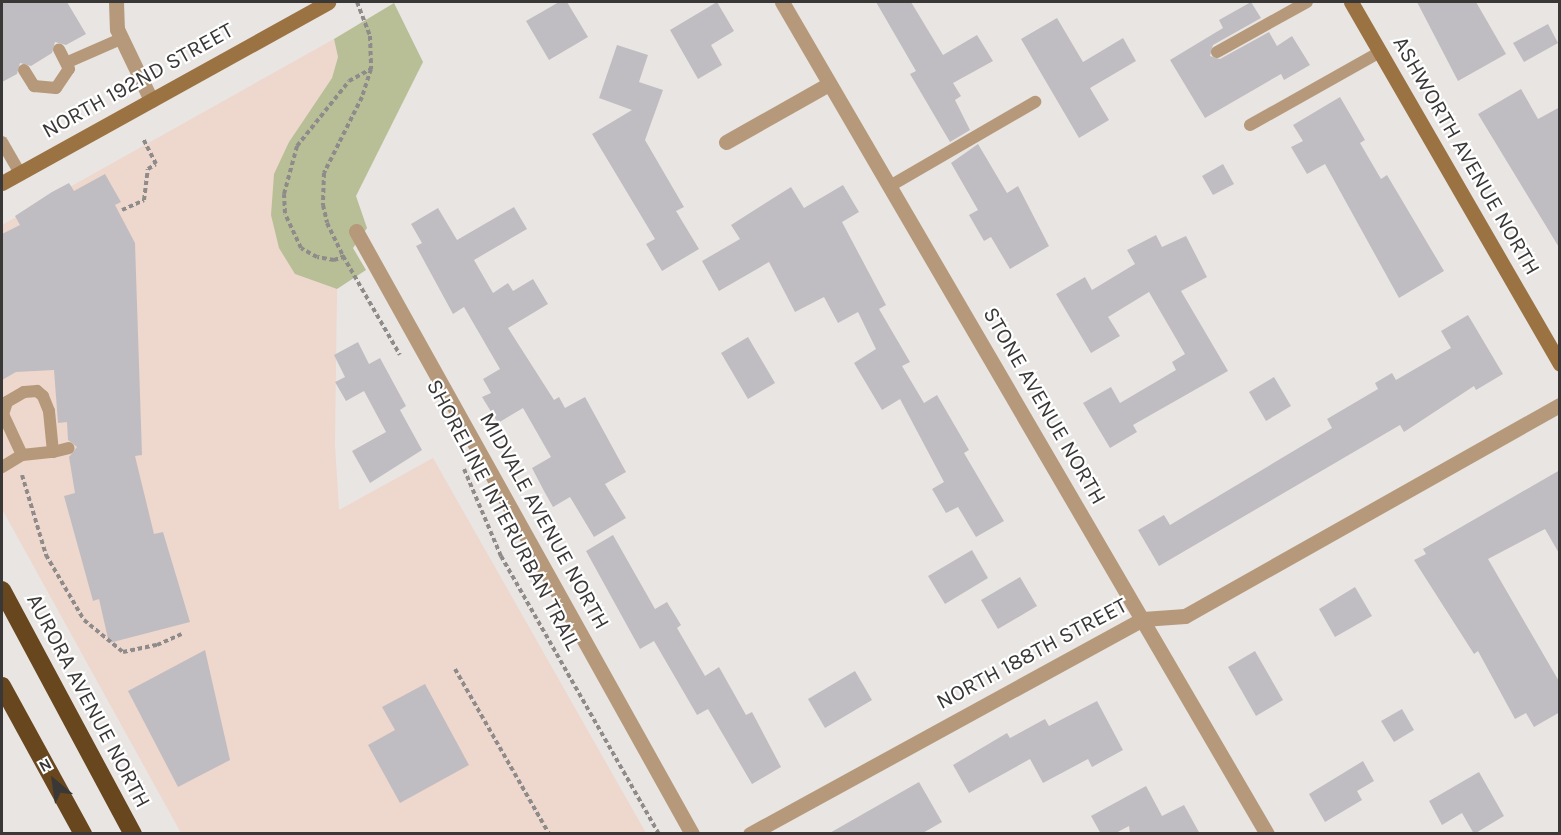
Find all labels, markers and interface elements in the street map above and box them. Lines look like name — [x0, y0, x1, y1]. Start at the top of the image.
street label: NORTH 192ND STREET — [38, 17, 238, 145]
street label: ASHWORTH AVENUE NORTH — [1387, 32, 1545, 280]
street label: STONE AVENUE NORTH — [977, 303, 1111, 509]
street label: SHORELINE INTERURBAN TRAIL — [420, 375, 586, 655]
street label: MIDVALE AVENUE NORTH — [473, 408, 615, 634]
street label: AURORA AVENUE NORTH — [20, 590, 156, 812]
street label: NORTH 188TH STREET — [932, 592, 1132, 716]
north arrow — [24, 751, 84, 811]

